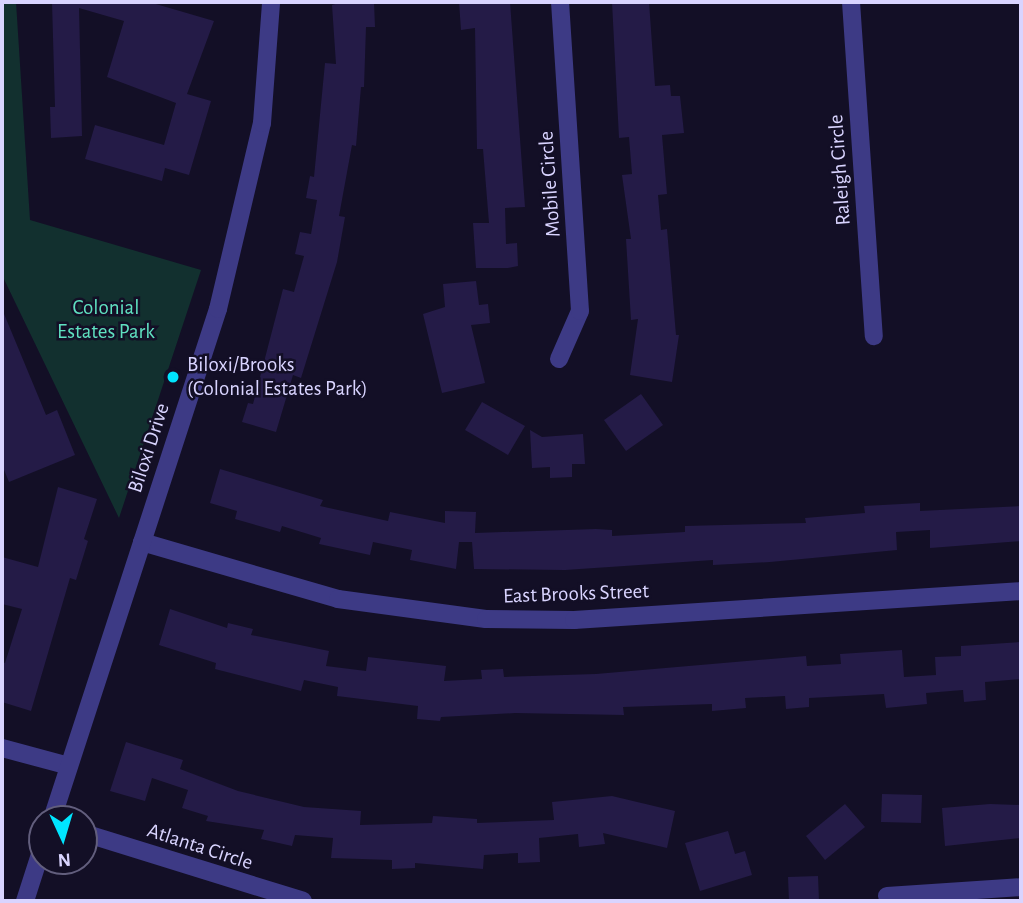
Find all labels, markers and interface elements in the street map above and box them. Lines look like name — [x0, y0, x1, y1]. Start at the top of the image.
street label: Raleigh Circle — [824, 114, 856, 226]
street label: Mobile Circle — [534, 130, 566, 238]
park label: Colonial Estates Park — [57, 295, 155, 345]
place label: Biloxi/Brooks (Colonial Estates Park) — [187, 352, 368, 402]
marker: Biloxi/Brooks (Colonial Estates Park) — [165, 369, 181, 385]
street label: Biloxi Drive — [123, 400, 175, 496]
street label: East Brooks Street — [503, 579, 649, 609]
north arrow — [28, 805, 98, 875]
street label: Atlanta Circle — [144, 818, 256, 876]
text: N — [57, 850, 72, 869]

